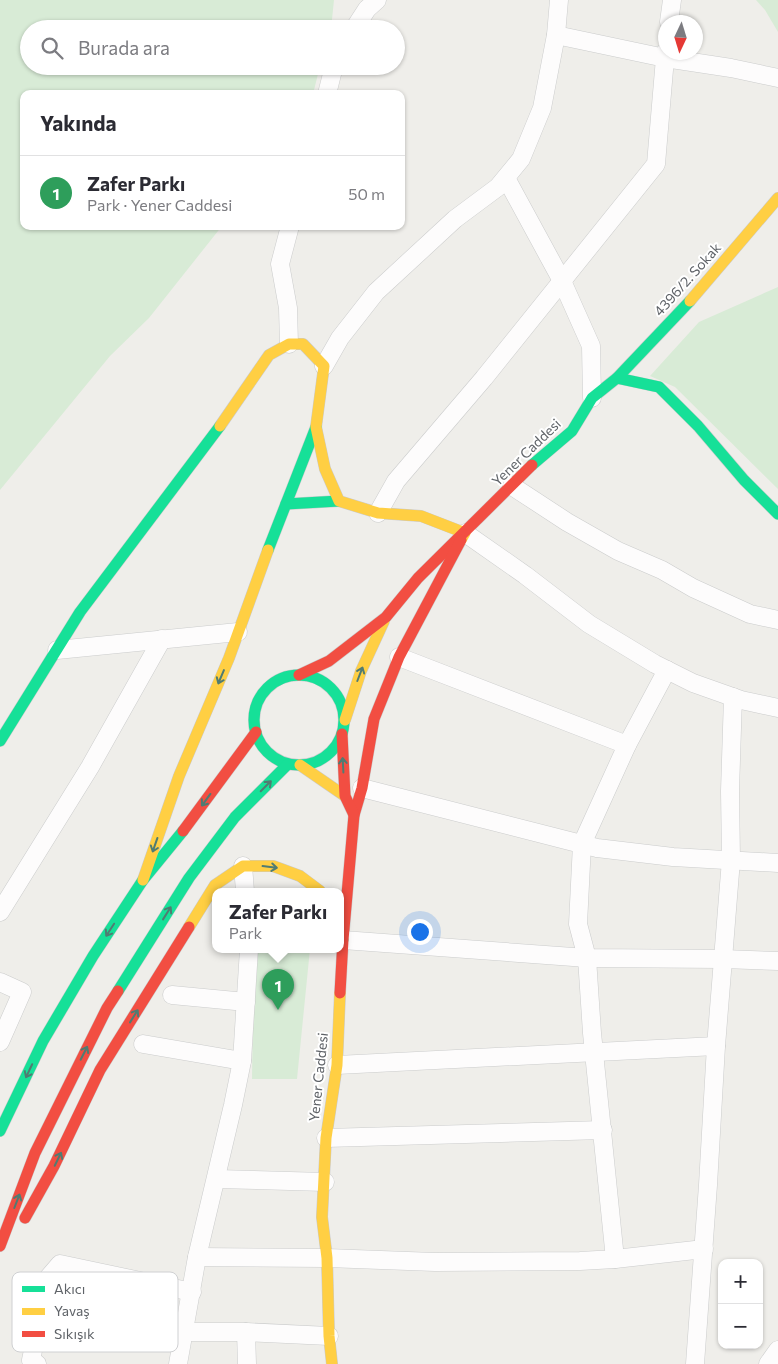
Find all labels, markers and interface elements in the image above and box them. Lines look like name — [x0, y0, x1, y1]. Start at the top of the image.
north arrow — [658, 15, 703, 60]
search box — [20, 20, 405, 75]
icon: search — [38, 34, 66, 62]
text: Burada ara — [78, 36, 170, 59]
text: Yakında — [40, 110, 117, 135]
text: Zafer Parkı — [87, 172, 185, 195]
text: 1 — [52, 184, 60, 203]
text: 50 m — [348, 184, 385, 203]
text: Park · Yener Caddesi — [87, 195, 232, 214]
street label: 4396/2. Sokak — [650, 239, 724, 319]
street label: Yener Caddesi — [488, 415, 564, 489]
one-way arrow — [356, 666, 365, 682]
one-way arrow — [215, 669, 225, 684]
one-way arrow — [339, 757, 348, 773]
one-way arrow — [260, 780, 272, 792]
one-way arrow — [201, 792, 211, 806]
one-way arrow — [150, 837, 159, 852]
one-way arrow — [262, 862, 278, 872]
popup — [212, 888, 344, 953]
text: Zafer Parkı — [229, 900, 327, 923]
one-way arrow — [161, 906, 172, 920]
your location — [407, 919, 433, 945]
one-way arrow — [105, 923, 115, 937]
text: Park — [229, 923, 262, 942]
pin: 1 — [262, 969, 294, 1010]
one-way arrow — [129, 1009, 139, 1023]
street label: Yener Caddesi — [305, 1032, 331, 1122]
one-way arrow — [80, 1046, 89, 1061]
one-way arrow — [23, 1063, 33, 1078]
one-way arrow — [53, 1152, 63, 1167]
one-way arrow — [13, 1194, 22, 1209]
map controls — [718, 1259, 763, 1349]
button: + — [718, 1259, 763, 1304]
legend — [12, 1272, 178, 1352]
text: Akıcı — [54, 1280, 85, 1297]
text: Yavaş — [54, 1302, 90, 1319]
button: − — [718, 1304, 763, 1349]
text: Sıkışık — [54, 1325, 95, 1342]

